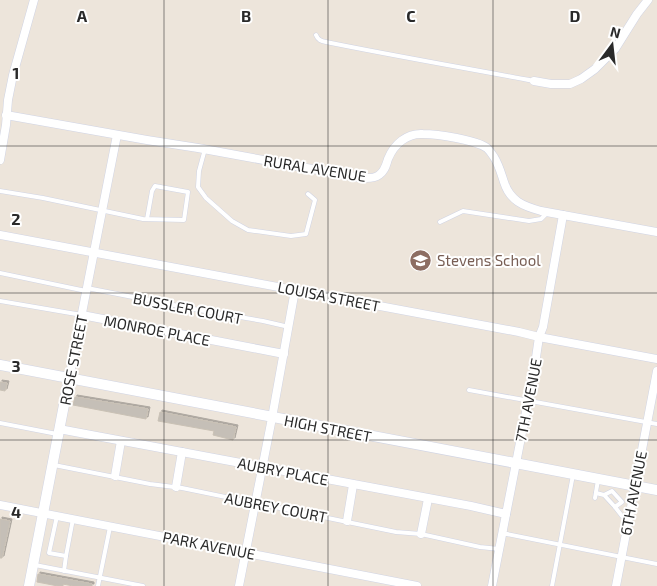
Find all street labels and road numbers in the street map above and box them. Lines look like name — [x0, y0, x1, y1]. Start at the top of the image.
street label: RURAL AVENUE — [262, 151, 368, 185]
street label: LOUISA STREET — [276, 277, 382, 315]
street label: BUSSLER COURT — [132, 289, 245, 327]
street label: MONROE PLACE — [102, 311, 212, 349]
street label: ROSE STREET — [55, 313, 91, 407]
street label: 7TH AVENUE — [511, 357, 545, 443]
street label: HIGH STREET — [283, 411, 374, 445]
street label: 6TH AVENUE — [616, 449, 650, 537]
street label: AUBRY PLACE — [236, 453, 330, 489]
street label: AUBREY COURT — [223, 488, 329, 526]
street label: PARK AVENUE — [161, 527, 257, 563]

